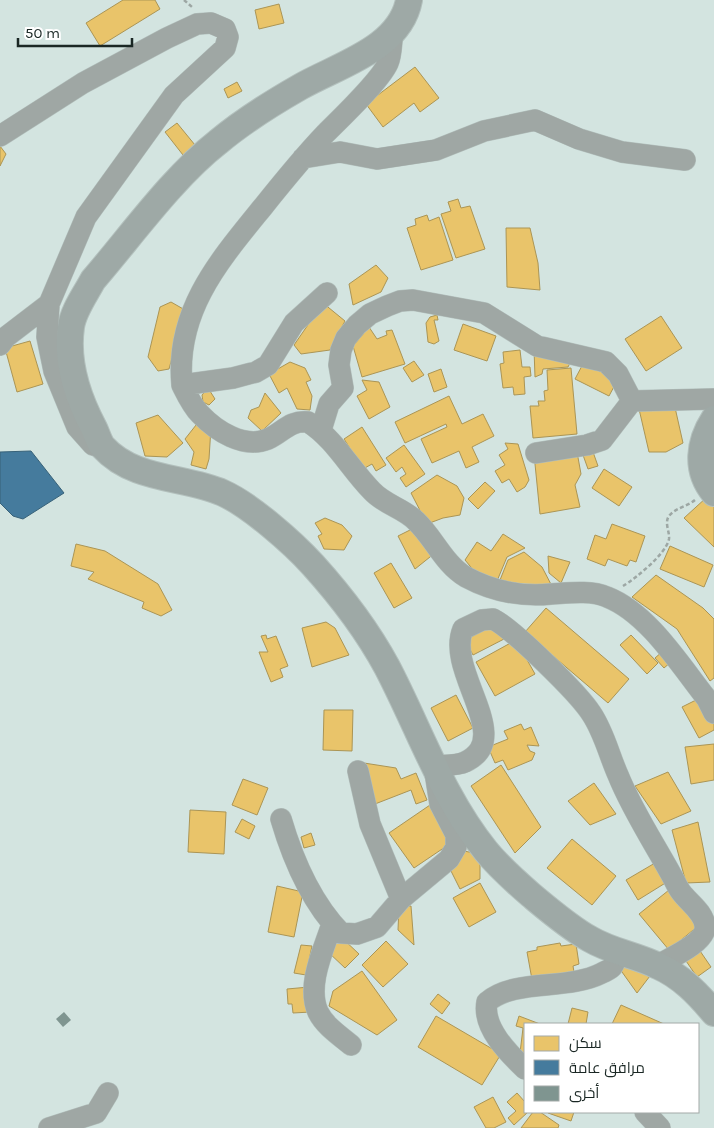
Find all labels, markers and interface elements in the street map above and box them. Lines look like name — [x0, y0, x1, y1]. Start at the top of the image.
scale bar — [18, 15, 131, 47]
text: 50 m — [25, 24, 60, 42]
legend — [524, 1023, 699, 1113]
text: سكن — [569, 1034, 602, 1053]
text: مرافق عامة — [569, 1059, 645, 1078]
text: أخرى — [569, 1083, 599, 1103]

